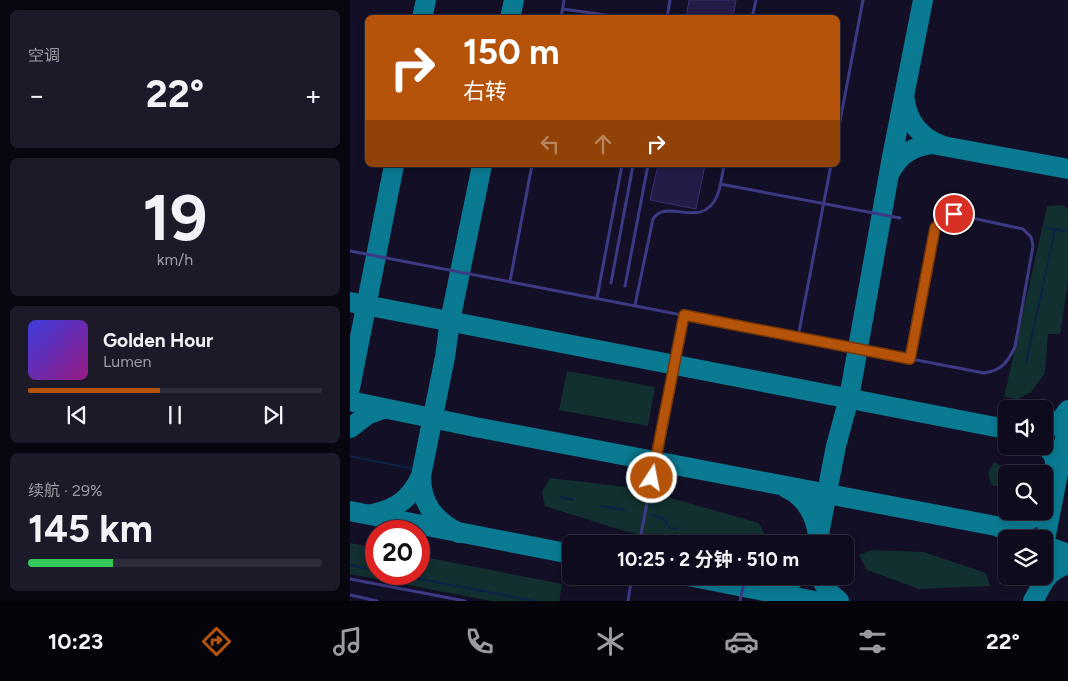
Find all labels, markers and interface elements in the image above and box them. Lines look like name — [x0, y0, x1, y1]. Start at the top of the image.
text: 150 m — [463, 31, 560, 73]
icon: right — [380, 35, 445, 100]
text: 空调 — [28, 46, 60, 65]
text: 22° — [146, 71, 204, 117]
text: − — [28, 78, 45, 112]
text: + — [305, 78, 322, 112]
text: 右转 — [463, 78, 507, 105]
icon: left — [536, 130, 564, 158]
icon: ahead — [589, 130, 617, 158]
icon: right — [642, 130, 670, 158]
text: 19 — [142, 178, 208, 256]
pin — [933, 193, 975, 235]
icon: arrive — [940, 200, 968, 228]
text: km/h — [157, 250, 193, 269]
text: Golden Hour — [103, 329, 213, 352]
text: Lumen — [103, 352, 152, 371]
map controls — [998, 400, 1053, 585]
button: sound — [998, 400, 1053, 455]
icon: previous — [63, 401, 91, 429]
icon: pause — [161, 401, 189, 429]
icon: next — [259, 401, 287, 429]
position arrow — [625, 451, 677, 503]
button: search — [998, 465, 1053, 520]
text: 续航 · 29% — [28, 481, 103, 500]
text: 145 km — [28, 506, 153, 552]
speed limit sign: 20 — [365, 520, 430, 585]
button: layers — [998, 530, 1053, 585]
text: 10:25 · 2 分钟 · 510 m — [617, 548, 799, 571]
icon: directions — [199, 624, 234, 659]
icon: music — [330, 624, 365, 659]
icon: phone — [462, 624, 497, 659]
icon: climate — [593, 624, 628, 659]
icon: car — [724, 624, 759, 659]
icon: filters — [855, 624, 890, 659]
text: 10:23 — [48, 628, 103, 655]
text: 22° — [986, 628, 1020, 655]

